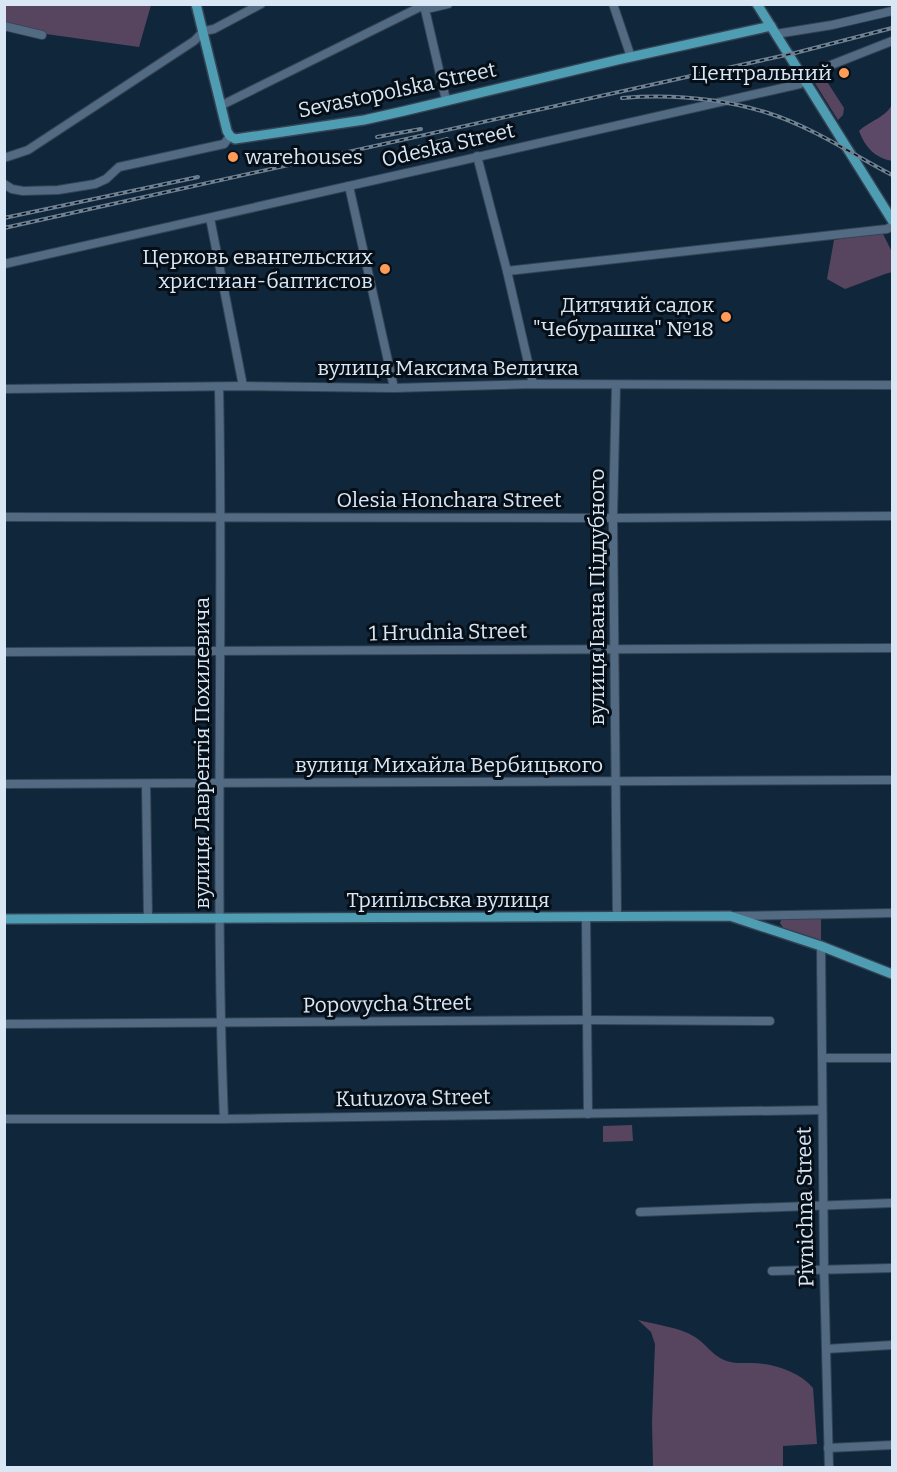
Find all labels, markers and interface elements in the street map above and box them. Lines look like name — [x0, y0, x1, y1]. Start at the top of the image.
street label: Sevastopolska Street — [296, 56, 499, 124]
place label: Центральний — [691, 60, 832, 86]
marker: Центральний — [837, 66, 851, 80]
street label: Odeska Street — [379, 117, 517, 173]
place label: warehouses — [244, 144, 363, 170]
marker: warehouses — [226, 150, 240, 164]
place label: Церковь евангельских христиан-баптистов — [142, 244, 373, 294]
marker: Церковь евангельских христиан-баптистов — [378, 262, 392, 276]
place label: Дитячий садок "Чебурашка" №18 — [533, 292, 715, 342]
marker: Дитячий садок "Чебурашка" №18 — [719, 310, 733, 324]
street label: вулиця Максима Величка — [317, 355, 579, 381]
street label: вулиця Івана Піддубного — [584, 468, 610, 726]
street label: Olesia Honchara Street — [336, 487, 562, 513]
street label: вулиця Лаврентія Похилевича — [189, 597, 215, 909]
street label: 1 Hrudnia Street — [369, 618, 528, 646]
street label: вулиця Михайла Вербицького — [295, 752, 603, 778]
street label: Трипільська вулиця — [346, 887, 550, 913]
street label: Popovycha Street — [302, 990, 472, 1018]
street label: Kutuzova Street — [335, 1084, 491, 1112]
street label: Pivnichna Street — [791, 1126, 819, 1287]

